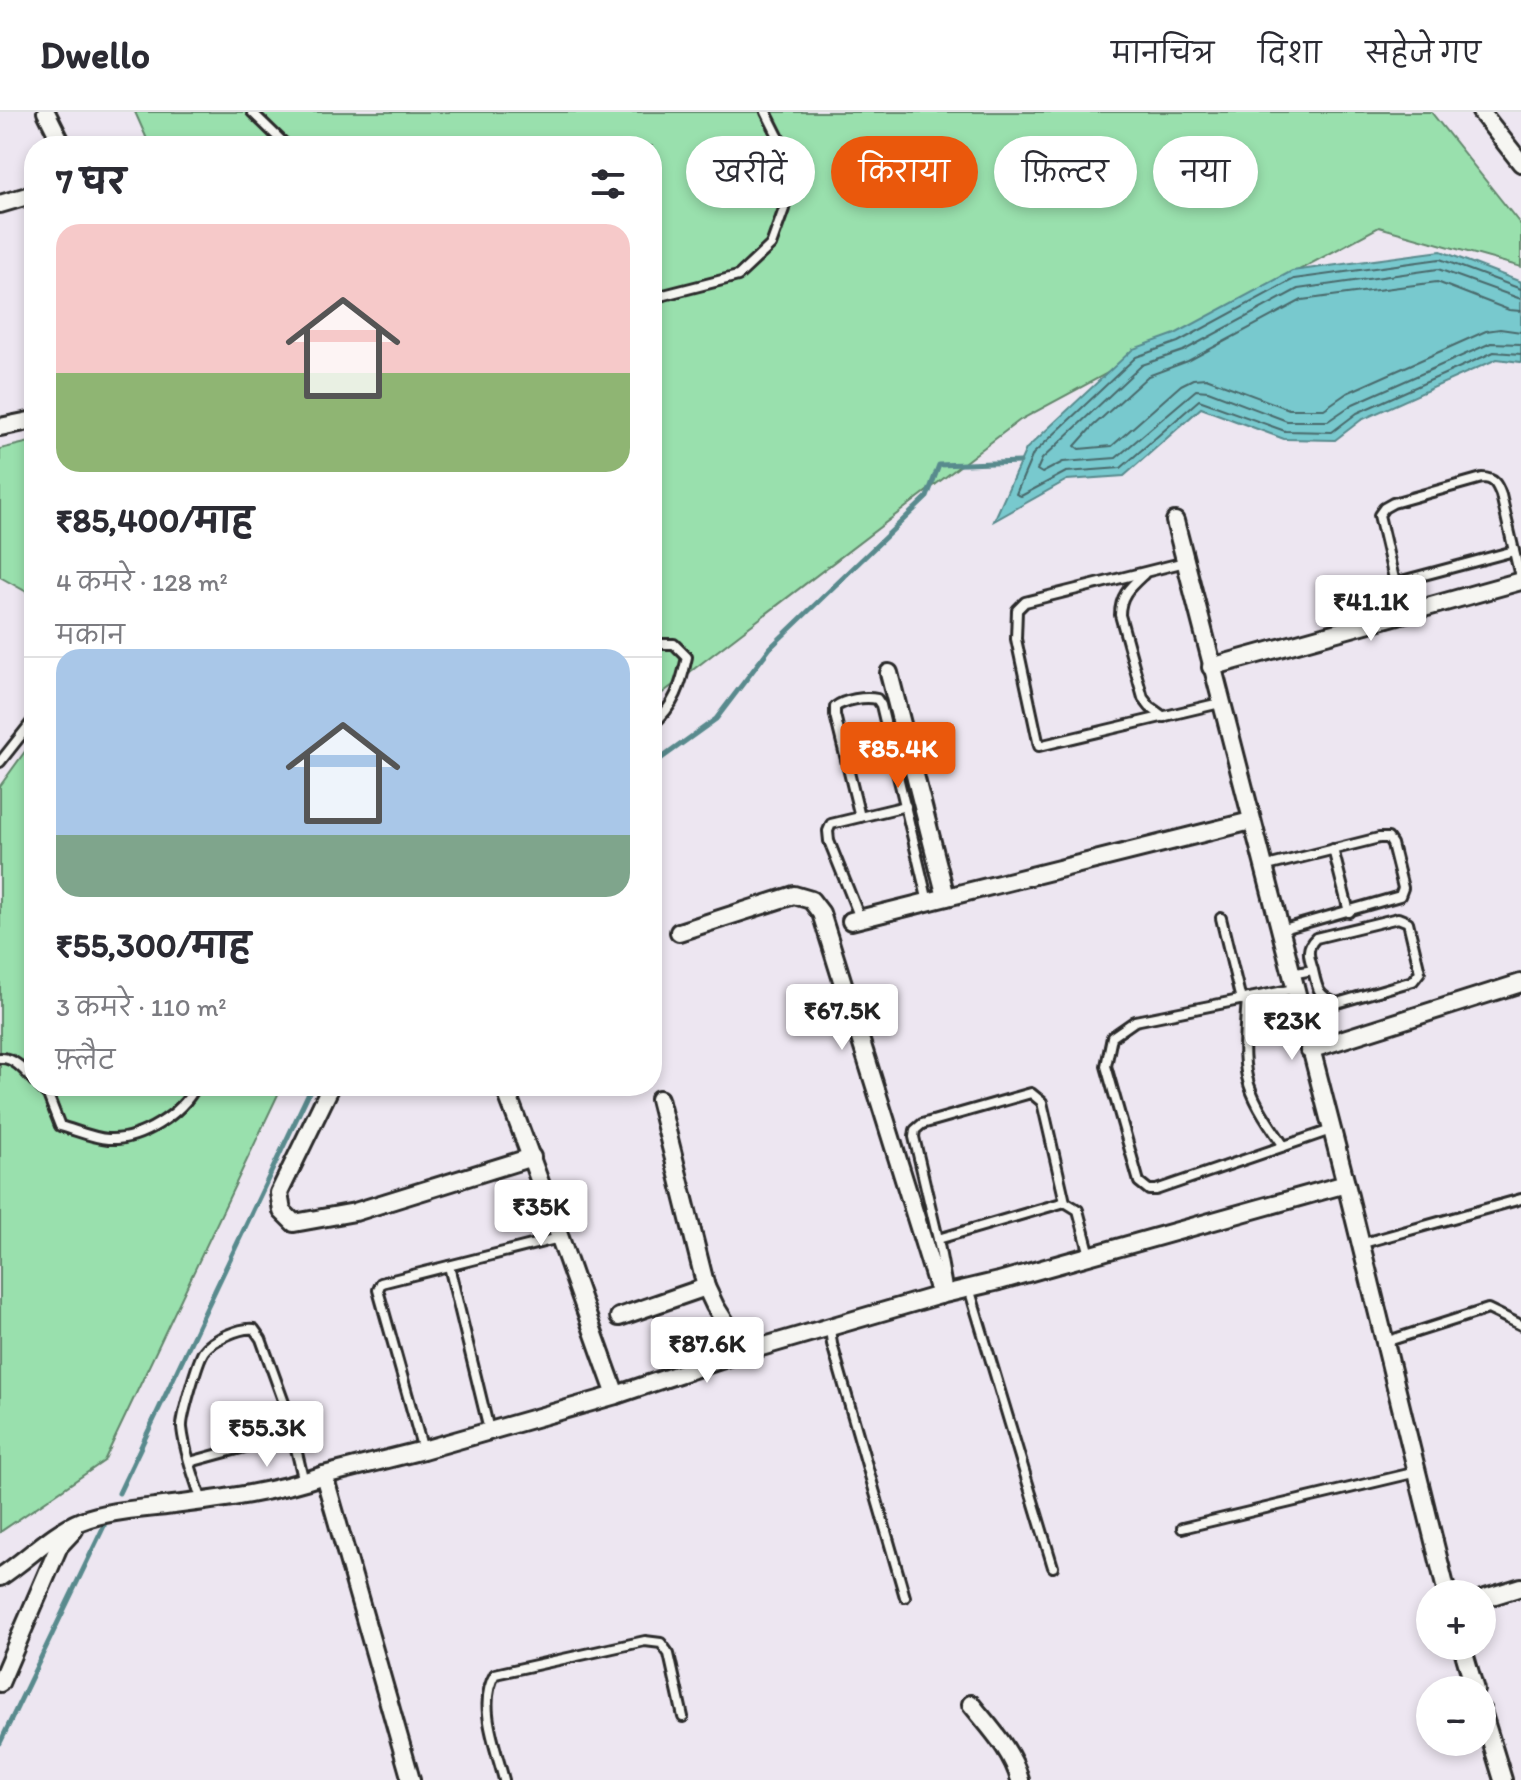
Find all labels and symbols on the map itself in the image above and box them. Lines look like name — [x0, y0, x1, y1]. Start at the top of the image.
pin: ₹41.1K — [1306, 575, 1436, 643]
pin: ₹85.4K — [833, 722, 963, 790]
pin: ₹67.5K — [777, 984, 907, 1052]
pin: ₹23K — [1245, 994, 1339, 1062]
pin: ₹35K — [494, 1180, 588, 1248]
pin: ₹87.6K — [642, 1317, 772, 1385]
pin: ₹55.3K — [202, 1401, 332, 1469]

